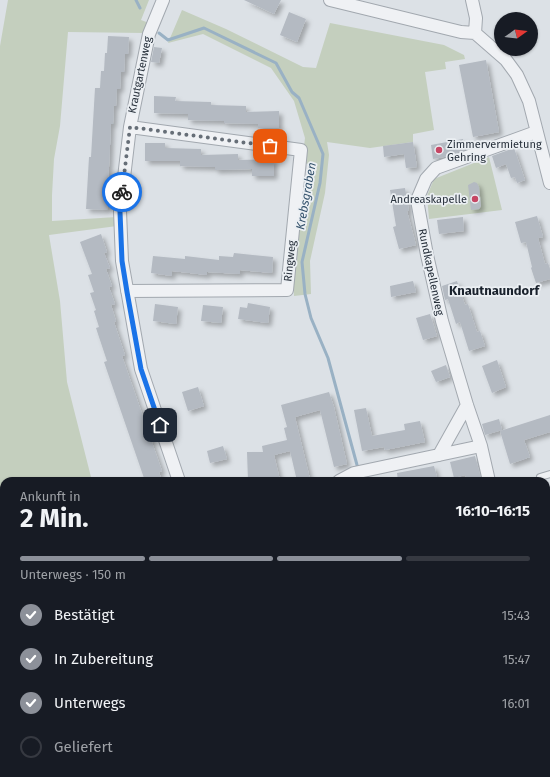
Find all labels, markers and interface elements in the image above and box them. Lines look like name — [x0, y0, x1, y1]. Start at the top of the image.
north arrow — [494, 12, 538, 56]
map controls — [494, 12, 538, 56]
street label: Krautgartenweg — [126, 35, 155, 115]
pin — [253, 129, 287, 163]
icon: bag — [259, 135, 281, 157]
place label: Zimmervermietung Gehring — [447, 138, 542, 164]
marker: Zimmervermietung Gehring — [434, 145, 444, 155]
water label: Krebsgraben — [293, 161, 319, 231]
courier — [102, 172, 142, 212]
icon: bike — [111, 181, 133, 203]
place label: Andreaskapelle — [390, 193, 467, 206]
marker: Andreaskapelle — [470, 194, 480, 204]
street label: Rundkapellenweg — [415, 227, 447, 317]
street label: Ringweg — [281, 239, 299, 282]
district label: Knautnaundorf — [449, 283, 540, 298]
pin — [143, 408, 177, 442]
icon: home — [149, 414, 171, 436]
text: Ankunft in — [20, 489, 81, 504]
text: 16:10–16:15 — [455, 502, 530, 520]
text: 2 Min. — [20, 503, 89, 534]
text: Unterwegs · 150 m — [20, 567, 126, 582]
icon: check — [20, 604, 42, 626]
text: Bestätigt — [54, 606, 115, 624]
text: 15:43 — [502, 608, 530, 623]
icon: check — [20, 648, 42, 670]
text: In Zubereitung — [54, 650, 153, 668]
text: 15:47 — [502, 652, 530, 667]
icon: check — [20, 692, 42, 714]
text: Unterwegs — [54, 694, 126, 712]
text: 16:01 — [502, 696, 530, 711]
text: Geliefert — [54, 738, 113, 756]

